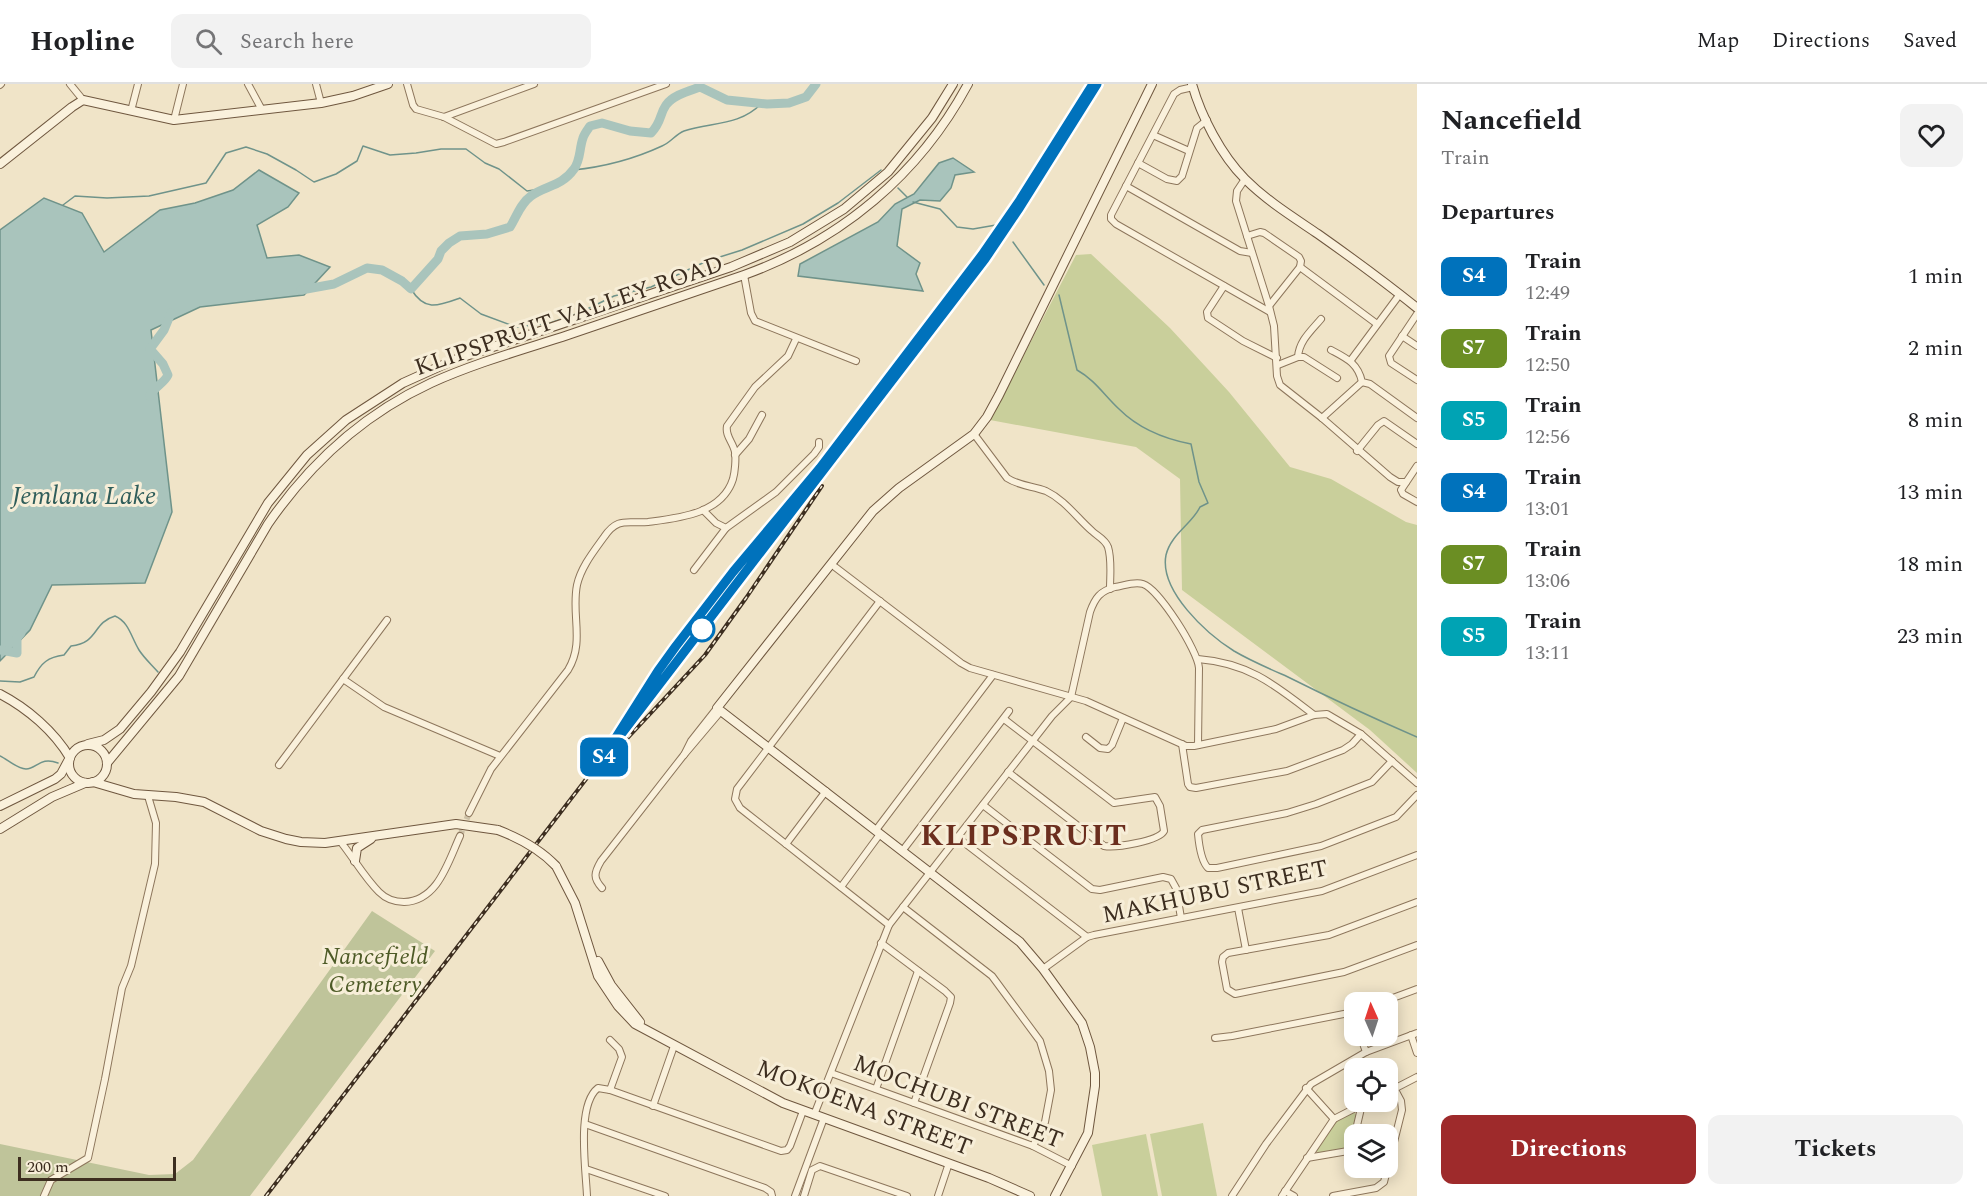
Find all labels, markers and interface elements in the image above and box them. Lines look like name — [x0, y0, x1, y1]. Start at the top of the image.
search box — [171, 14, 591, 68]
text: Hopline — [30, 20, 135, 63]
icon: search — [192, 25, 225, 58]
text: Search here — [240, 25, 354, 58]
text: Map — [1697, 25, 1739, 57]
text: Directions — [1772, 25, 1870, 57]
text: Saved — [1903, 25, 1957, 57]
text: Nancefield — [1441, 99, 1582, 142]
button: heart — [1900, 104, 1963, 167]
text: Train — [1441, 143, 1490, 173]
text: Departures — [1441, 196, 1555, 229]
text: Train — [1525, 245, 1582, 278]
street label: KLIPSPRUIT VALLEY ROAD — [410, 246, 728, 386]
text: S4 — [1462, 260, 1486, 292]
text: 1 min — [1908, 260, 1963, 293]
text: 12:49 — [1525, 278, 1570, 308]
text: Train — [1525, 317, 1582, 350]
text: S7 — [1462, 332, 1486, 364]
text: 2 min — [1908, 332, 1963, 365]
text: 12:50 — [1525, 350, 1570, 380]
text: Train — [1525, 389, 1582, 422]
text: S5 — [1462, 404, 1486, 436]
text: 8 min — [1908, 404, 1963, 437]
text: 12:56 — [1525, 422, 1570, 452]
text: Train — [1525, 461, 1582, 494]
water label: Jemlana Lake — [10, 476, 156, 516]
text: S4 — [1462, 476, 1486, 508]
text: 13 min — [1897, 476, 1963, 509]
text: 13:01 — [1525, 494, 1570, 524]
text: Train — [1525, 533, 1582, 566]
text: S7 — [1462, 548, 1486, 580]
text: 18 min — [1897, 548, 1963, 581]
text: 13:06 — [1525, 566, 1570, 596]
text: Train — [1525, 605, 1582, 638]
unlabelled marker — [689, 616, 715, 642]
text: S5 — [1462, 620, 1486, 652]
text: 23 min — [1897, 620, 1963, 653]
text: 13:11 — [1525, 638, 1570, 668]
line badge: S4 — [577, 738, 631, 776]
text: S4 — [592, 741, 616, 773]
district label: KLIPSPRUIT — [920, 813, 1128, 859]
street label: MAKHUBU STREET — [1099, 850, 1331, 934]
park label: Nancefield Cemetery — [322, 939, 428, 1003]
north arrow — [1344, 992, 1398, 1046]
map controls — [1344, 992, 1398, 1178]
street label: MOCHUBI STREET — [848, 1045, 1068, 1159]
street label: MOKOENA STREET — [751, 1050, 977, 1166]
button: locate — [1344, 1058, 1398, 1112]
button: Directions — [1441, 1115, 1696, 1184]
button: Tickets — [1708, 1115, 1963, 1184]
button: layers — [1344, 1124, 1398, 1178]
scale bar — [18, 1154, 176, 1182]
text: 200 m — [27, 1155, 69, 1179]

